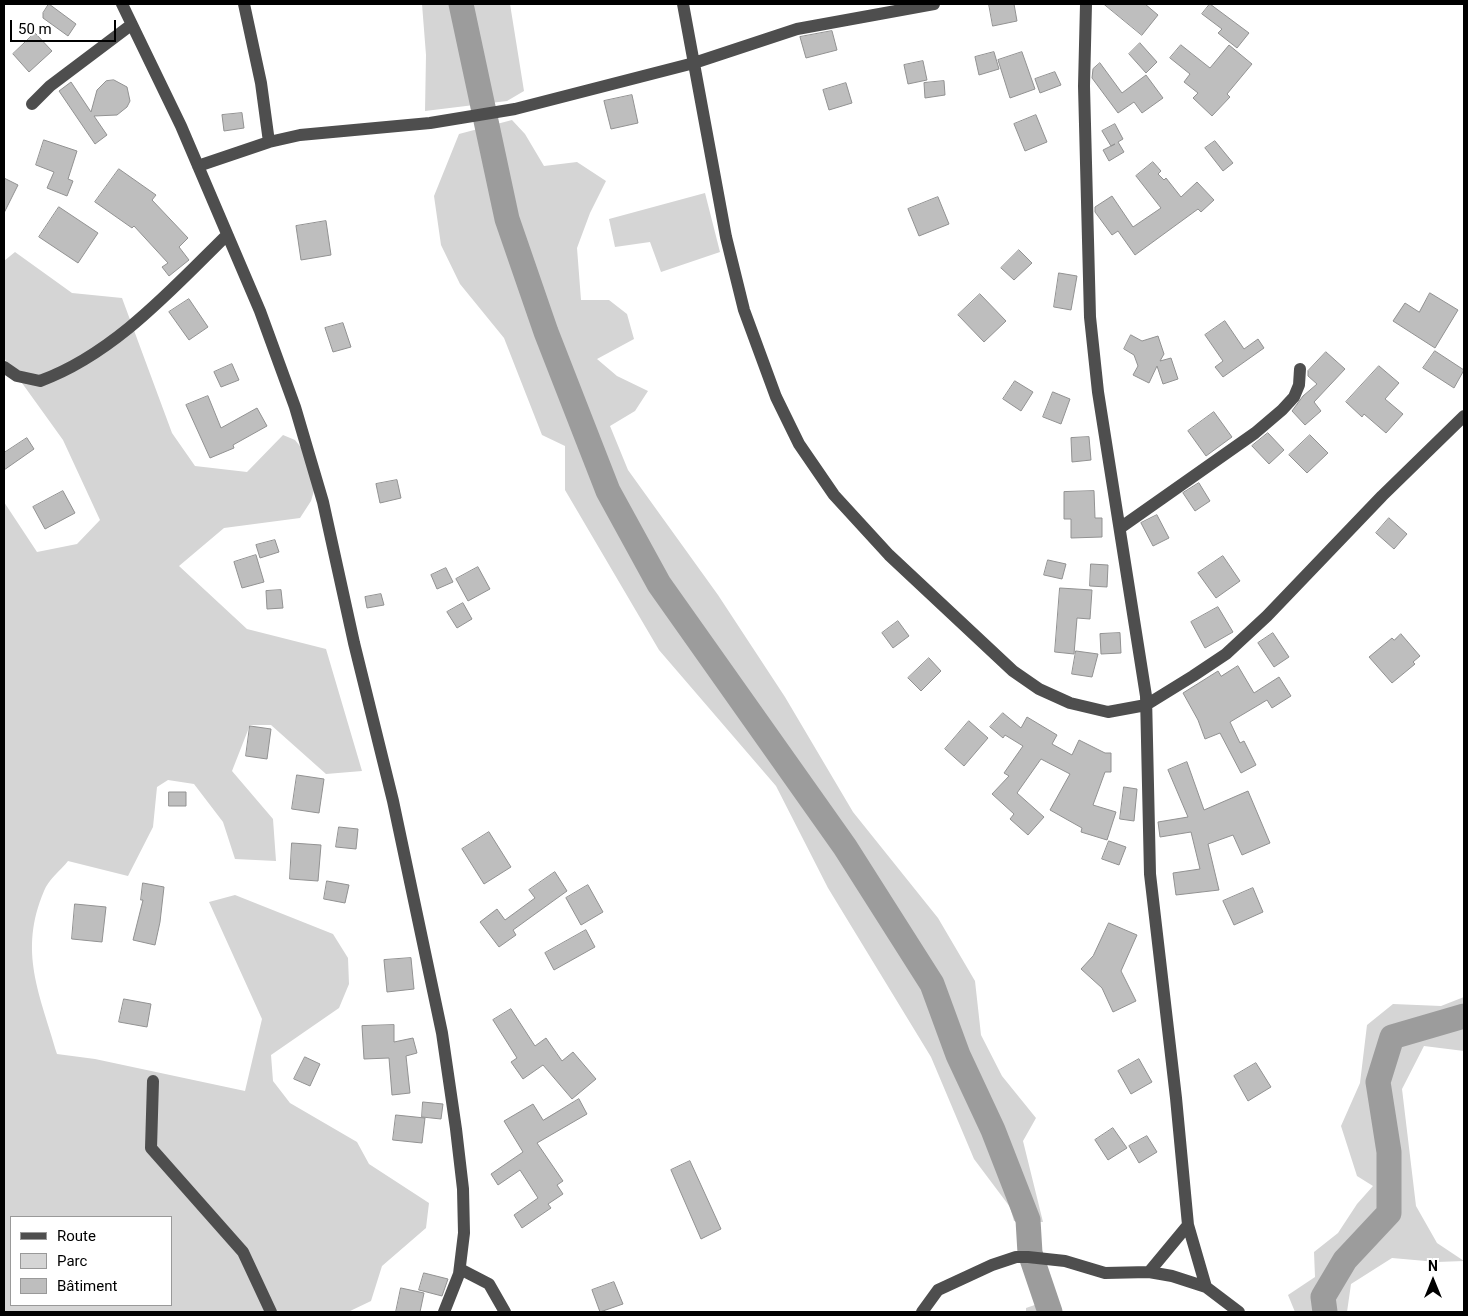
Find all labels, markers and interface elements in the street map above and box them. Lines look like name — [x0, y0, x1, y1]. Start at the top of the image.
scale bar — [12, 10, 119, 42]
text: 50 m — [18, 20, 52, 38]
legend — [10, 1216, 172, 1306]
text: Route — [57, 1227, 96, 1245]
text: Parc — [57, 1252, 87, 1270]
north arrow — [1408, 1256, 1458, 1306]
text: N — [1428, 1258, 1438, 1274]
text: Bâtiment — [57, 1277, 117, 1295]

